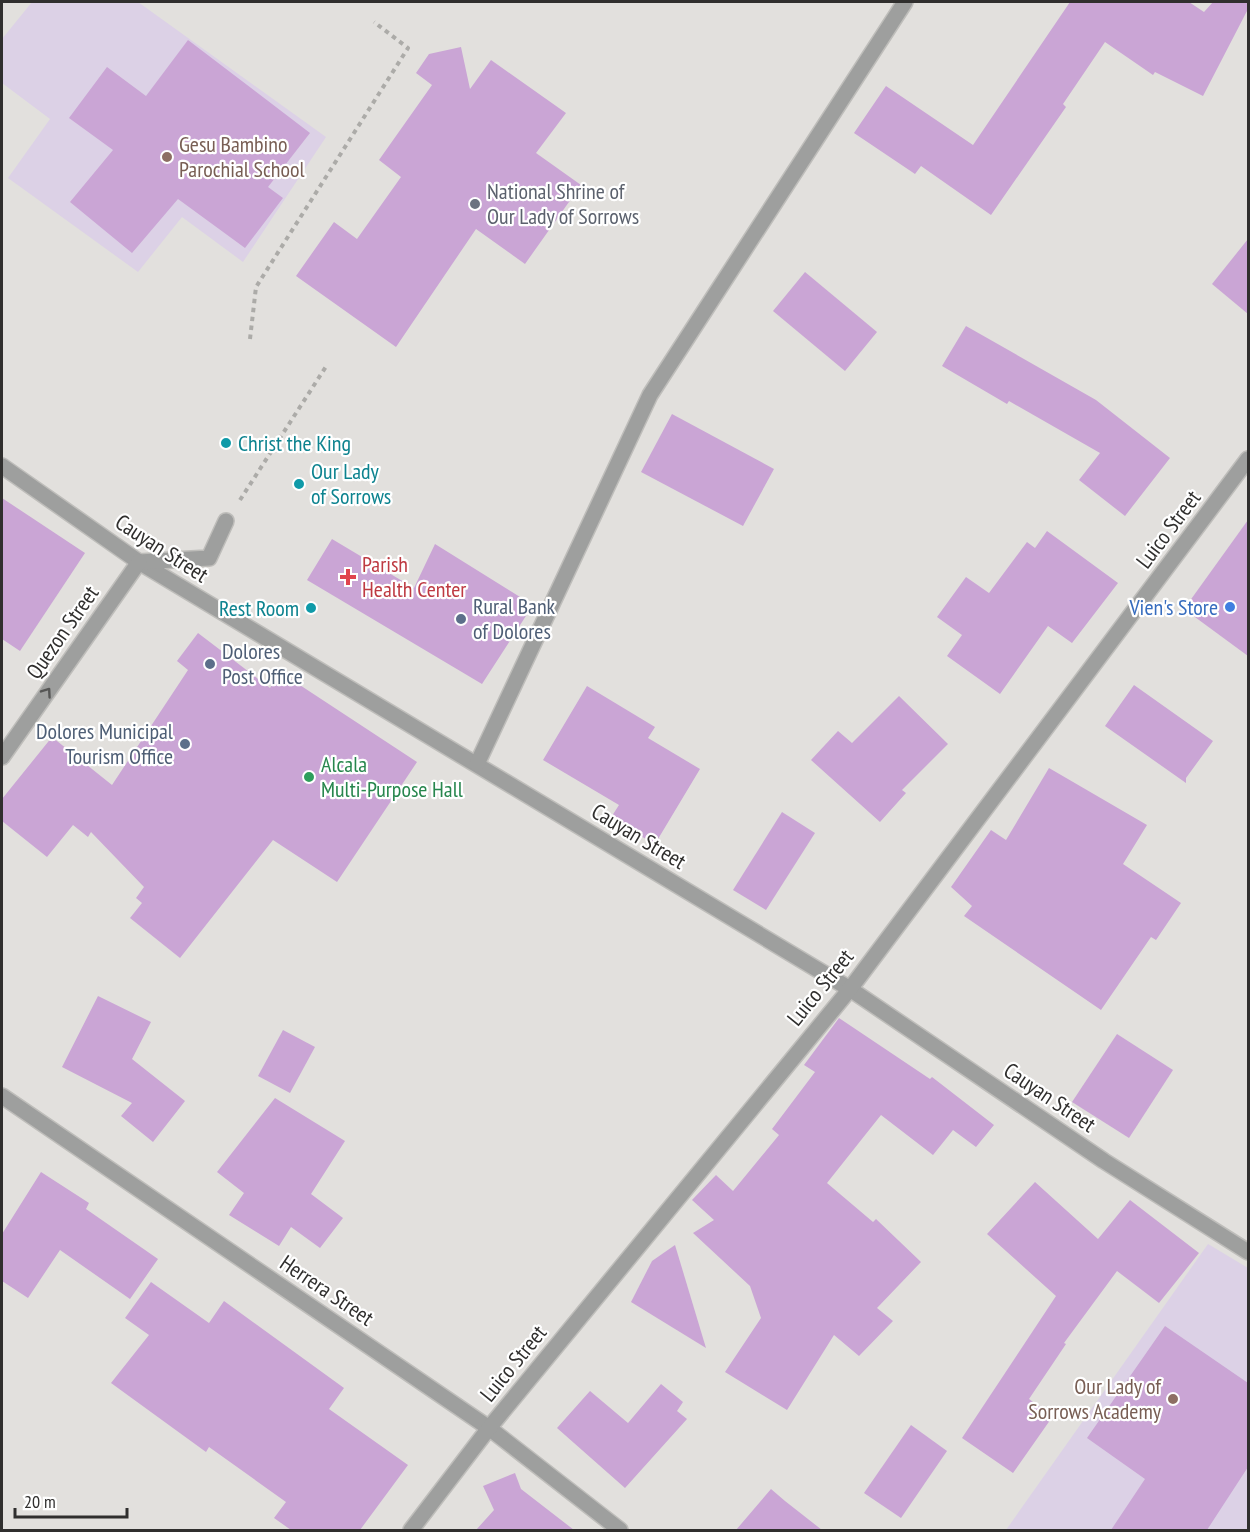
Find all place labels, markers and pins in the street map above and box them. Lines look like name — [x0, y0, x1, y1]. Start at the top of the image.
place label: Gesu Bambino Parochial School — [179, 130, 305, 183]
marker: Gesu Bambino Parochial School — [160, 150, 174, 164]
place label: National Shrine of Our Lady of Sorrows — [487, 177, 639, 230]
marker: National Shrine of Our Lady of Sorrows — [468, 197, 482, 211]
place label: Christ the King — [238, 429, 351, 457]
marker: Christ the King — [219, 436, 233, 450]
place label: Our Lady of Sorrows — [311, 457, 391, 510]
marker: Our Lady of Sorrows — [292, 477, 306, 491]
place label: Parish Health Center — [362, 550, 466, 603]
marker: Parish Health Center — [339, 568, 357, 586]
place label: Rural Bank of Dolores — [473, 592, 556, 645]
place label: Vien's Store — [1128, 593, 1218, 621]
place label: Rest Room — [219, 594, 299, 622]
marker: Vien's Store — [1223, 600, 1237, 614]
marker: Rest Room — [304, 601, 318, 615]
marker: Rural Bank of Dolores — [454, 612, 468, 626]
place label: Dolores Post Office — [222, 637, 303, 690]
marker: Dolores Post Office — [203, 657, 217, 671]
place label: Dolores Municipal Tourism Office — [36, 717, 174, 770]
marker: Dolores Municipal Tourism Office — [178, 737, 192, 751]
place label: Alcala Multi-Purpose Hall — [321, 750, 464, 803]
marker: Alcala Multi-Purpose Hall — [302, 770, 316, 784]
place label: Our Lady of Sorrows Academy — [1028, 1372, 1162, 1425]
marker: Our Lady of Sorrows Academy — [1166, 1392, 1180, 1406]

